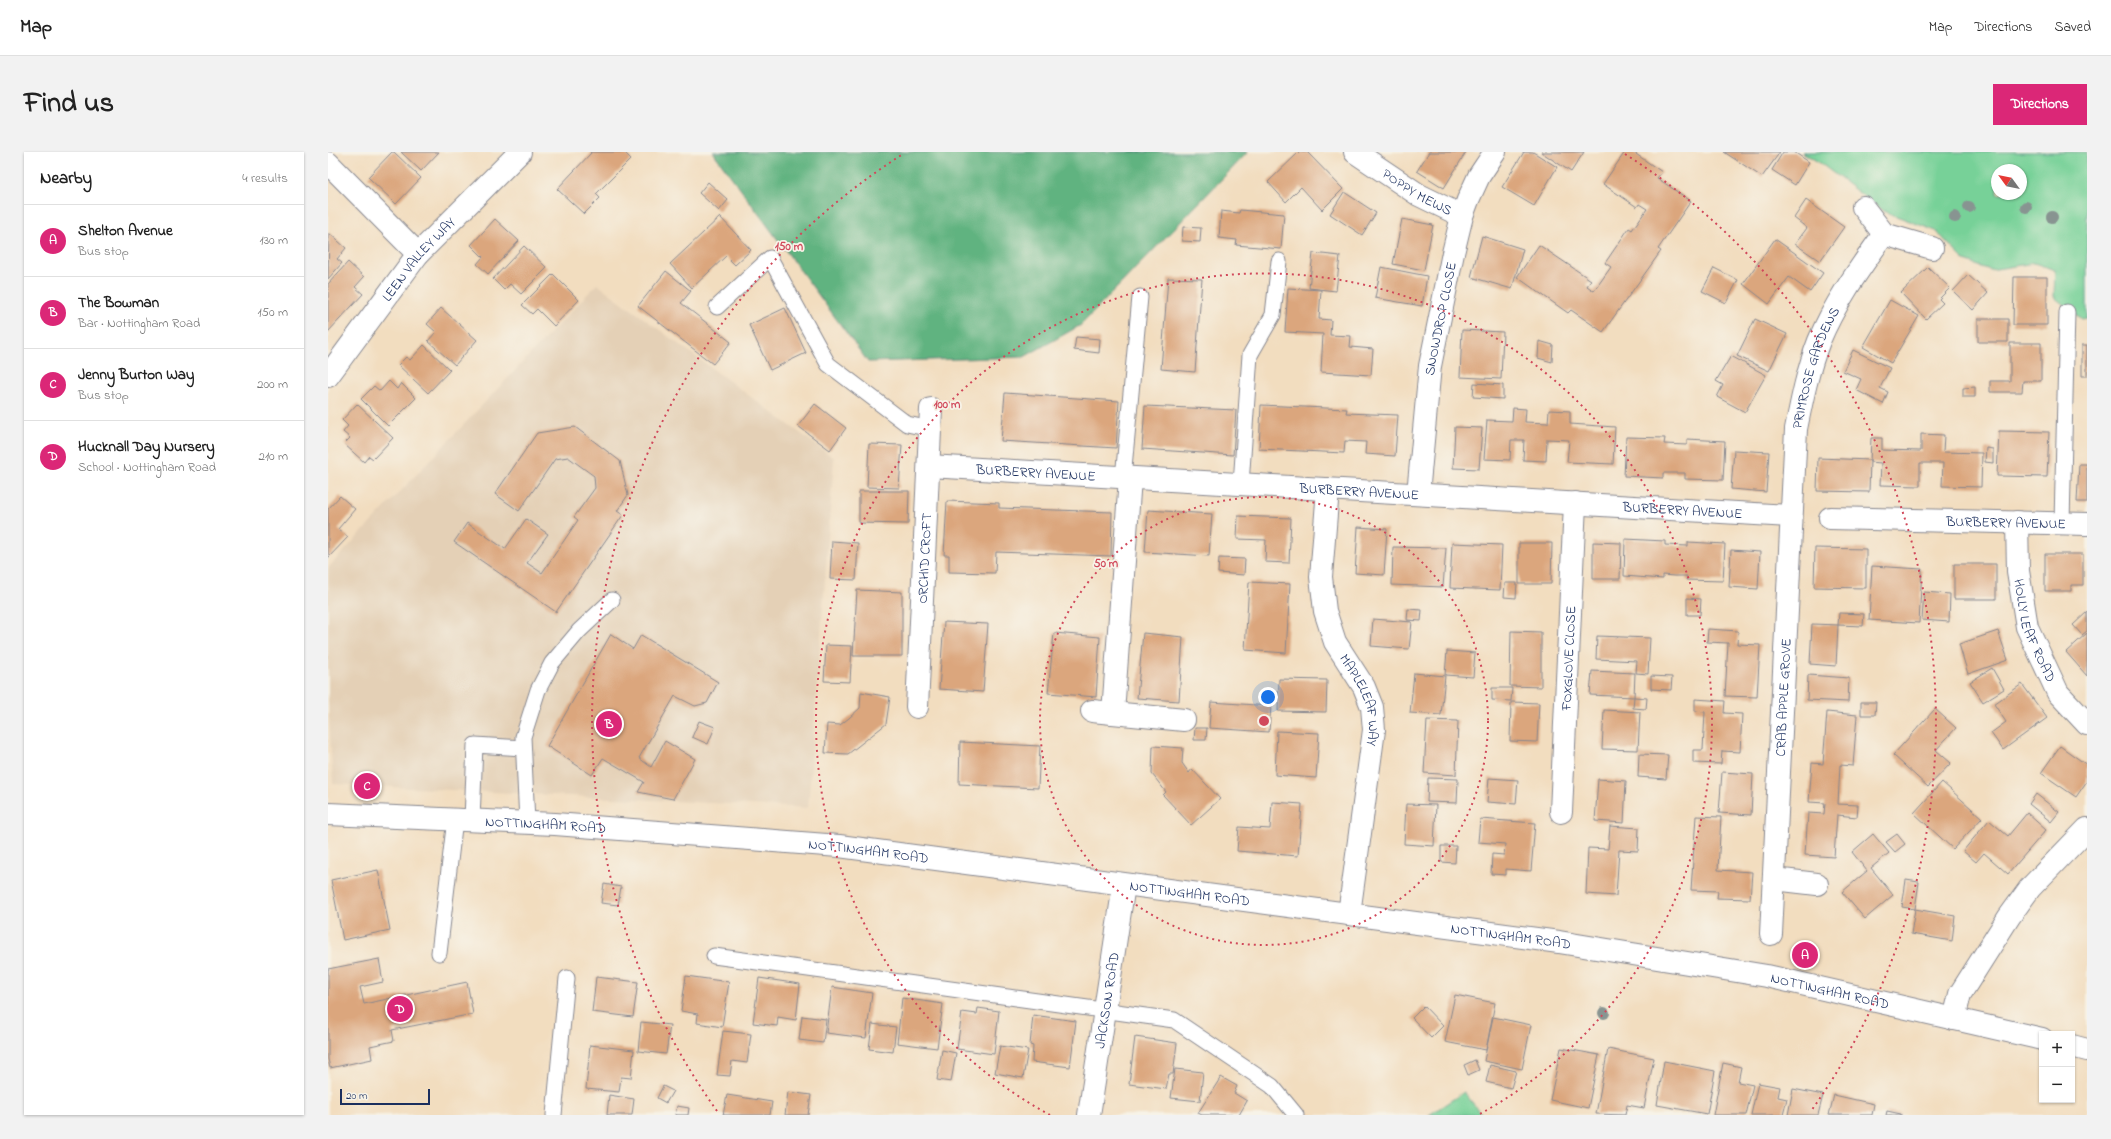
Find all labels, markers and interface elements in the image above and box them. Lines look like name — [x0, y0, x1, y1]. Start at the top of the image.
text: Map — [20, 14, 52, 41]
text: Map — [1929, 17, 1952, 38]
text: Directions — [1974, 17, 2032, 38]
text: Saved — [2054, 17, 2091, 38]
text: Find us — [24, 84, 114, 125]
button: Directions — [1993, 84, 2087, 125]
street label: POPPY MEWS — [1377, 164, 1455, 221]
north arrow — [1991, 164, 2027, 200]
text: Nearby — [40, 166, 92, 191]
text: 4 results — [242, 169, 288, 188]
street label: LEEN VALLEY WAY — [377, 213, 461, 306]
text: Shelton Avenue — [78, 220, 173, 242]
text: A — [49, 231, 57, 250]
text: 130 m — [260, 231, 288, 250]
text: 150 m — [775, 238, 804, 256]
text: Bus stop — [78, 242, 129, 261]
street label: SNOWDROP CLOSE — [1420, 260, 1463, 376]
text: The Bowman — [78, 292, 159, 314]
text: B — [49, 303, 57, 322]
text: 150 m — [257, 303, 288, 322]
street label: PRIMROSE GARDENS — [1787, 303, 1846, 431]
text: Bar · Nottingham Road — [78, 314, 200, 333]
text: Jenny Burton Way — [78, 364, 194, 386]
text: C — [49, 375, 57, 394]
text: 200 m — [257, 375, 288, 394]
text: Bus stop — [78, 386, 129, 405]
text: 100 m — [934, 396, 961, 414]
text: Hucknall Day Nursery — [78, 436, 215, 458]
text: D — [48, 447, 58, 466]
text: 210 m — [258, 447, 288, 466]
text: School · Nottingham Road — [78, 458, 216, 477]
street label: BURBERRY AVENUE — [974, 460, 1096, 488]
street label: BURBERRY AVENUE — [1298, 478, 1420, 506]
street label: BURBERRY AVENUE — [1621, 497, 1743, 525]
street label: ORCHID CROFT — [913, 512, 938, 604]
street label: BURBERRY AVENUE — [1945, 512, 2066, 536]
text: 50 m — [1094, 555, 1119, 573]
street label: HOLLY LEAF ROAD — [2007, 577, 2060, 686]
street label: FOXGLOVE CLOSE — [1557, 605, 1582, 712]
street label: CRAB APPLE GROVE — [1771, 638, 1798, 757]
street label: MAPLELEAF WAY — [1333, 650, 1383, 748]
your location — [1258, 687, 1278, 707]
pin: B — [596, 709, 622, 739]
centre of rings — [1257, 714, 1271, 728]
pin: C — [354, 771, 380, 801]
street label: NOTTINGHAM ROAD — [485, 812, 607, 840]
street label: NOTTINGHAM ROAD — [808, 835, 930, 870]
street label: NOTTINGHAM ROAD — [1128, 876, 1251, 913]
street label: NOTTINGHAM ROAD — [1449, 919, 1572, 956]
pin: A — [1792, 940, 1818, 970]
street label: JACKSON ROAD — [1090, 951, 1126, 1050]
street label: NOTTINGHAM ROAD — [1769, 968, 1891, 1016]
pin: D — [387, 994, 413, 1024]
map controls — [2039, 1031, 2075, 1103]
button: + — [2039, 1031, 2075, 1067]
button: − — [2039, 1067, 2075, 1103]
scale bar — [340, 1087, 430, 1106]
text: 20 m — [346, 1088, 368, 1104]

